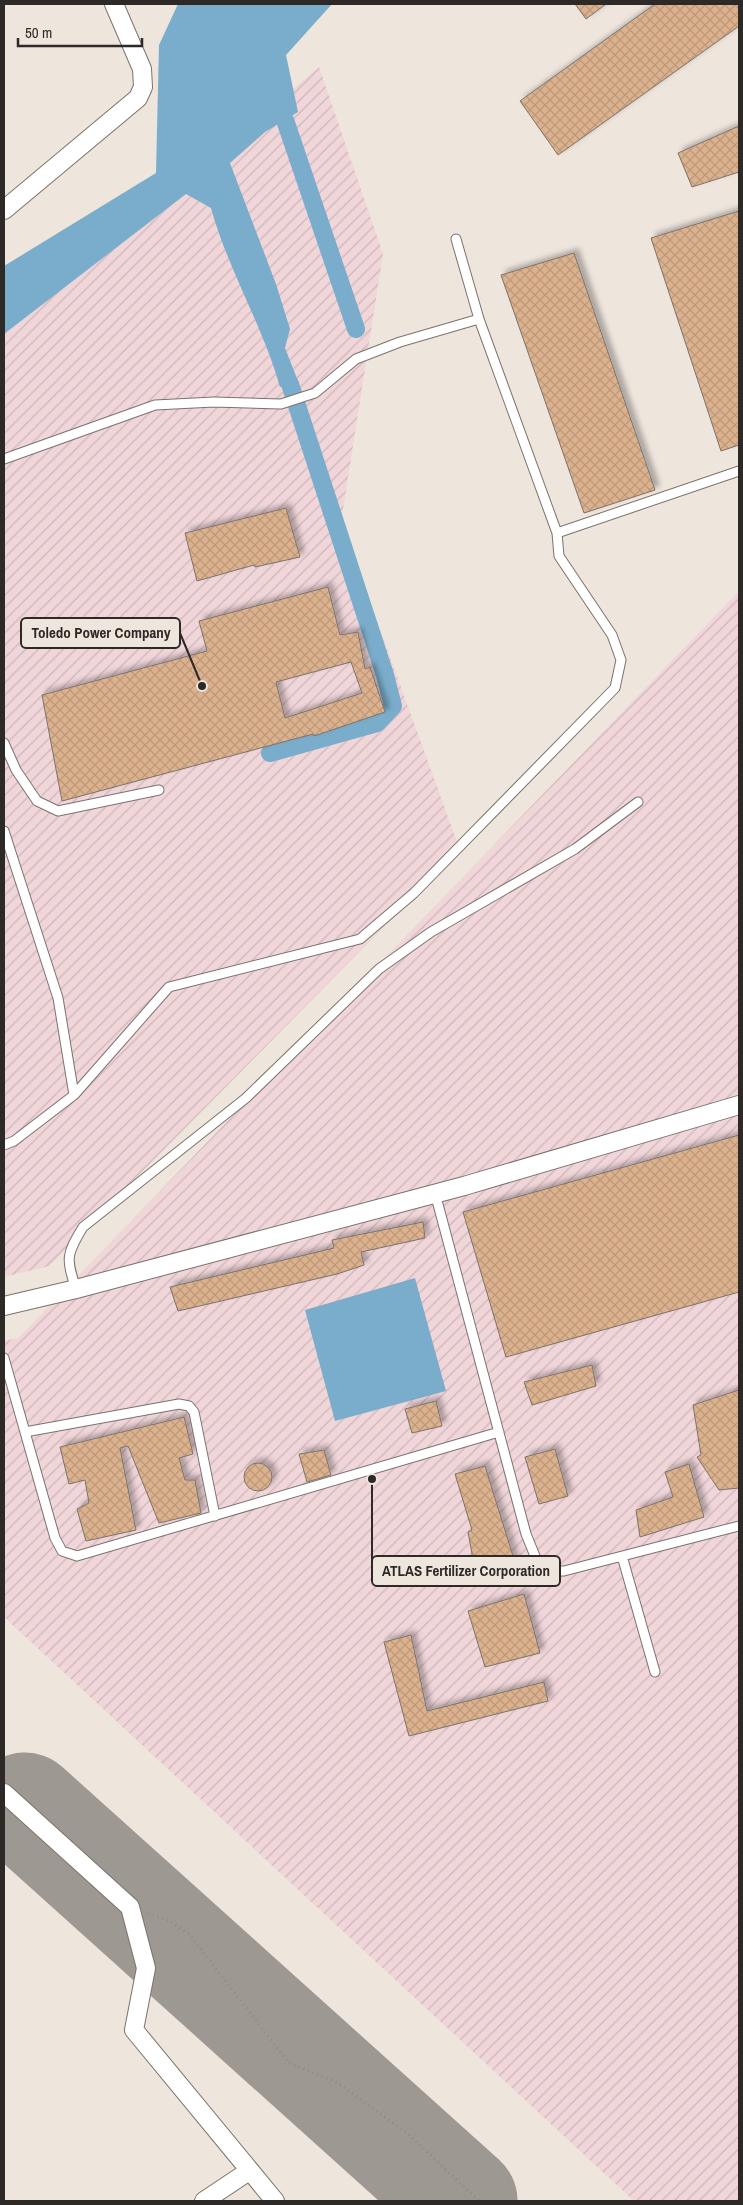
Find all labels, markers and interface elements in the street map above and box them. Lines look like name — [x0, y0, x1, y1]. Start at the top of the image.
scale bar — [18, 15, 141, 47]
text: 50 m — [25, 22, 52, 43]
callout: Toledo Power Company — [21, 618, 180, 648]
text: Toledo Power Company — [31, 622, 171, 643]
callout: ATLAS Fertilizer Corporation — [372, 1556, 560, 1586]
text: ATLAS Fertilizer Corporation — [382, 1560, 550, 1581]

